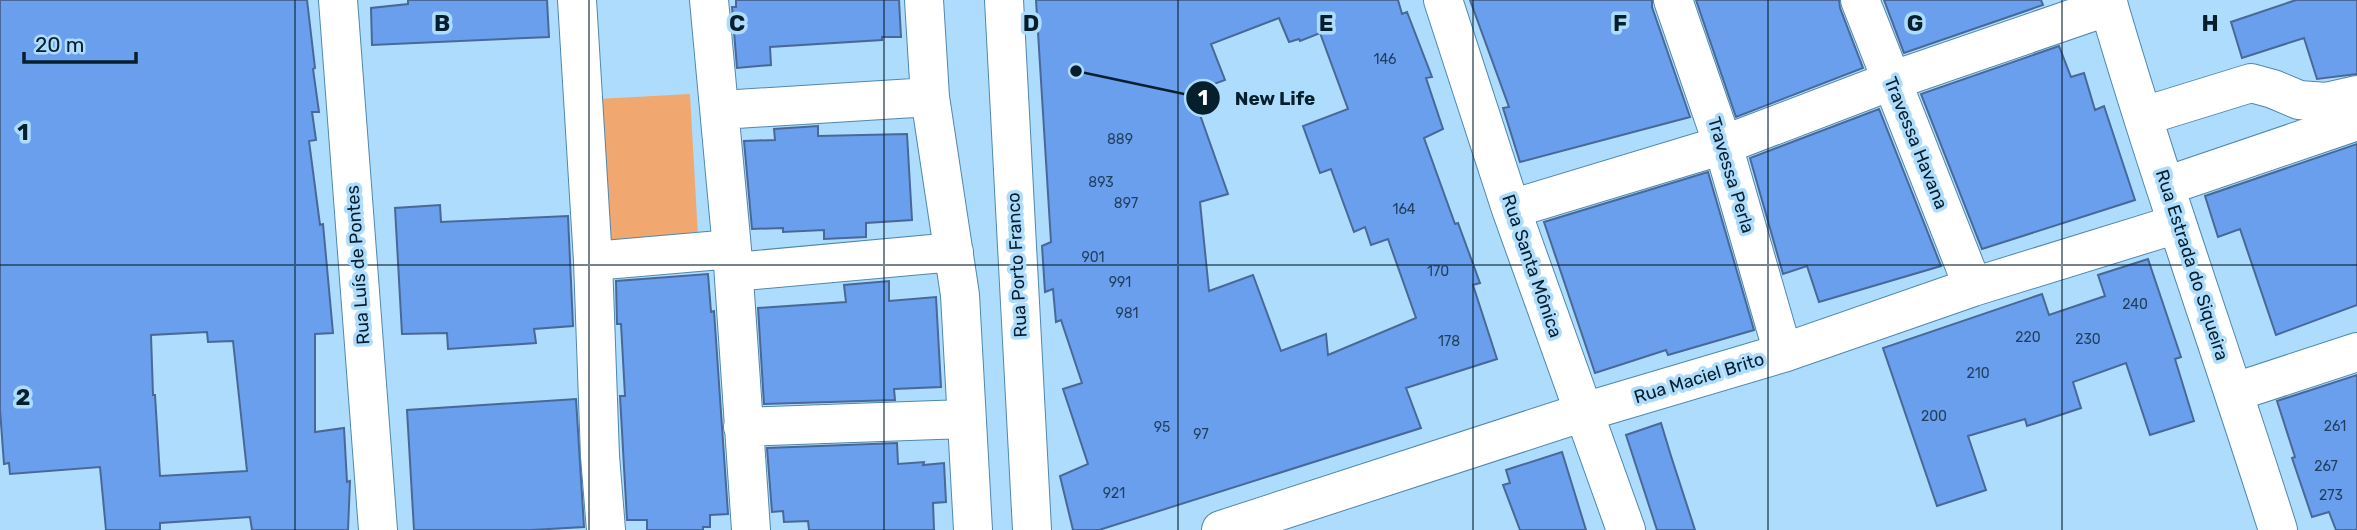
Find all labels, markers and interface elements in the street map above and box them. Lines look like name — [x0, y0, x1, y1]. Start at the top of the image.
text: B — [434, 9, 450, 37]
text: C — [729, 9, 745, 37]
text: D — [1023, 9, 1039, 37]
text: E — [1319, 9, 1333, 37]
text: F — [1613, 9, 1627, 37]
text: G — [1907, 9, 1923, 37]
text: H — [2201, 9, 2219, 37]
scale bar — [24, 21, 136, 65]
text: 20 m — [35, 32, 84, 57]
house number: 146 — [1373, 51, 1397, 68]
street label: Travessa Havana — [1879, 74, 1953, 212]
callout: New Life — [1185, 78, 1329, 118]
text: 1 — [1198, 85, 1208, 110]
text: New Life — [1235, 87, 1315, 110]
street label: Travessa Perla — [1703, 114, 1759, 236]
text: 1 — [17, 118, 29, 146]
house number: 889 — [1107, 131, 1133, 148]
street label: Rua Estrada do Siqueira — [2151, 167, 2233, 363]
house number: 893 — [1088, 174, 1114, 191]
street label: Rua Luís de Pontes — [341, 185, 375, 345]
street label: Rua Santa Mônica — [1497, 191, 1567, 341]
street label: Rua Porto Franco — [1002, 192, 1032, 338]
house number: 897 — [1114, 195, 1138, 212]
house number: 164 — [1392, 201, 1416, 218]
house number: 901 — [1081, 249, 1105, 266]
house number: 170 — [1427, 263, 1449, 280]
house number: 991 — [1109, 274, 1131, 291]
house number: 240 — [2122, 296, 2148, 313]
house number: 981 — [1115, 305, 1139, 322]
house number: 220 — [2015, 329, 2041, 346]
house number: 230 — [2075, 331, 2101, 348]
house number: 178 — [1438, 333, 1460, 350]
street label: Rua Maciel Brito — [1631, 348, 1767, 408]
house number: 210 — [1966, 365, 1990, 382]
text: 2 — [16, 383, 30, 411]
house number: 200 — [1921, 408, 1947, 425]
house number: 261 — [2324, 418, 2346, 435]
house number: 95 — [1154, 419, 1170, 436]
house number: 97 — [1193, 426, 1209, 443]
house number: 267 — [2314, 458, 2338, 475]
house number: 921 — [1103, 485, 1125, 502]
house number: 273 — [2319, 487, 2343, 504]

